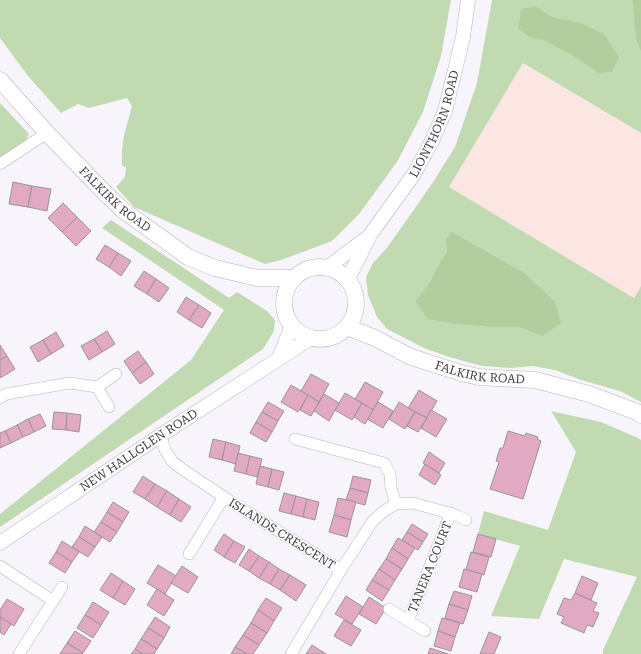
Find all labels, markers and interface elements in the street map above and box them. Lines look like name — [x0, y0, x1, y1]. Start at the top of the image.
street label: LIONTHORN ROAD — [406, 69, 462, 180]
street label: FALKIRK ROAD — [76, 164, 153, 235]
street label: FALKIRK ROAD — [433, 358, 525, 386]
street label: NEW HALLGLEN ROAD — [77, 406, 200, 494]
street label: ISLANDS CRESCENT — [226, 495, 338, 573]
street label: TANERA COURT — [405, 519, 455, 615]

